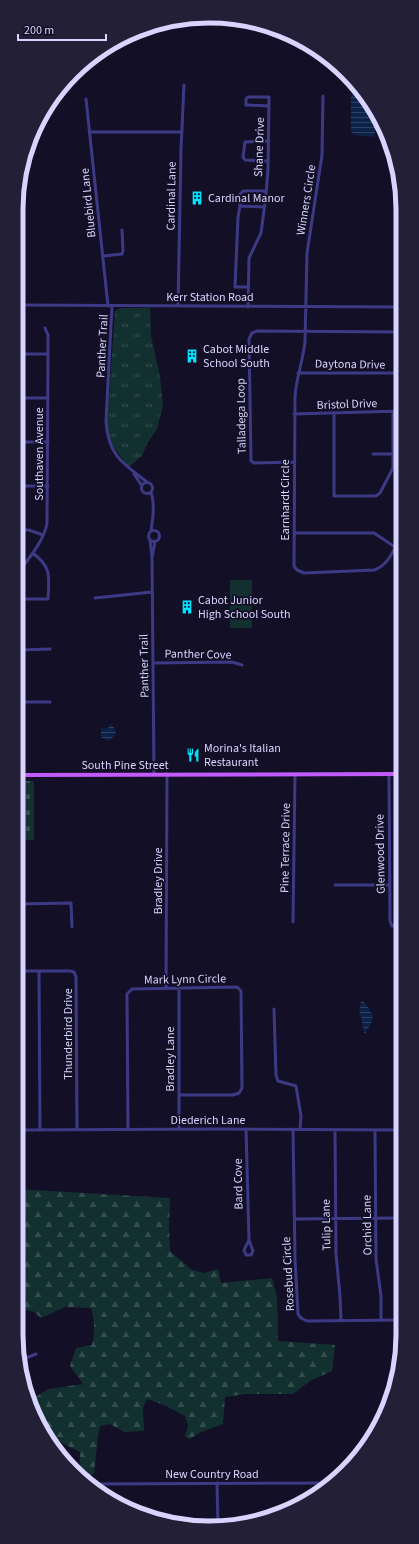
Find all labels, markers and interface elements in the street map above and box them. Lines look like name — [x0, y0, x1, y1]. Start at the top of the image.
scale bar — [18, 16, 106, 42]
text: 200 m — [24, 22, 54, 39]
street label: Shane Drive — [250, 117, 269, 177]
street label: Cardinal Lane — [162, 161, 181, 231]
street label: Winners Circle — [293, 163, 320, 237]
street label: Bluebird Lane — [76, 167, 101, 238]
building icon: Cardinal Manor — [189, 190, 205, 206]
place label: Cardinal Manor — [208, 190, 285, 207]
street label: Kerr Station Road — [166, 289, 254, 306]
street label: Panther Trail — [92, 314, 113, 378]
place label: Cabot Middle School South — [203, 341, 270, 372]
building icon: Cabot Middle School South — [184, 348, 200, 364]
street label: Daytona Drive — [315, 355, 385, 374]
street label: Talladega Loop — [232, 378, 251, 454]
street label: Bristol Drive — [316, 395, 378, 414]
street label: Southaven Avenue — [31, 407, 48, 501]
street label: Earnhardt Circle — [277, 459, 294, 541]
place label: Cabot Junior High School South — [198, 592, 291, 623]
building icon: Cabot Junior High School South — [179, 599, 195, 615]
street label: Panther Trail — [135, 634, 154, 698]
street label: Panther Cove — [164, 645, 232, 664]
place label: Morina's Italian Restaurant — [204, 740, 281, 771]
restaurant icon: Morina's Italian Restaurant — [185, 747, 201, 763]
street label: South Pine Street — [81, 757, 169, 774]
street label: Pine Terrace Drive — [276, 803, 295, 893]
street label: Glenwood Drive — [371, 814, 390, 894]
street label: Bradley Drive — [150, 848, 167, 914]
street label: Mark Lynn Circle — [144, 970, 226, 989]
street label: Thunderbird Drive — [60, 988, 77, 1080]
street label: Bradley Lane — [162, 1026, 179, 1092]
street label: Diederich Lane — [171, 1112, 245, 1129]
street label: Bard Cove — [230, 1158, 247, 1210]
street label: Orchid Lane — [358, 1195, 377, 1255]
street label: Tulip Lane — [318, 1199, 335, 1251]
street label: Rosebud Circle — [278, 1236, 299, 1312]
street label: New Country Road — [165, 1466, 259, 1483]

